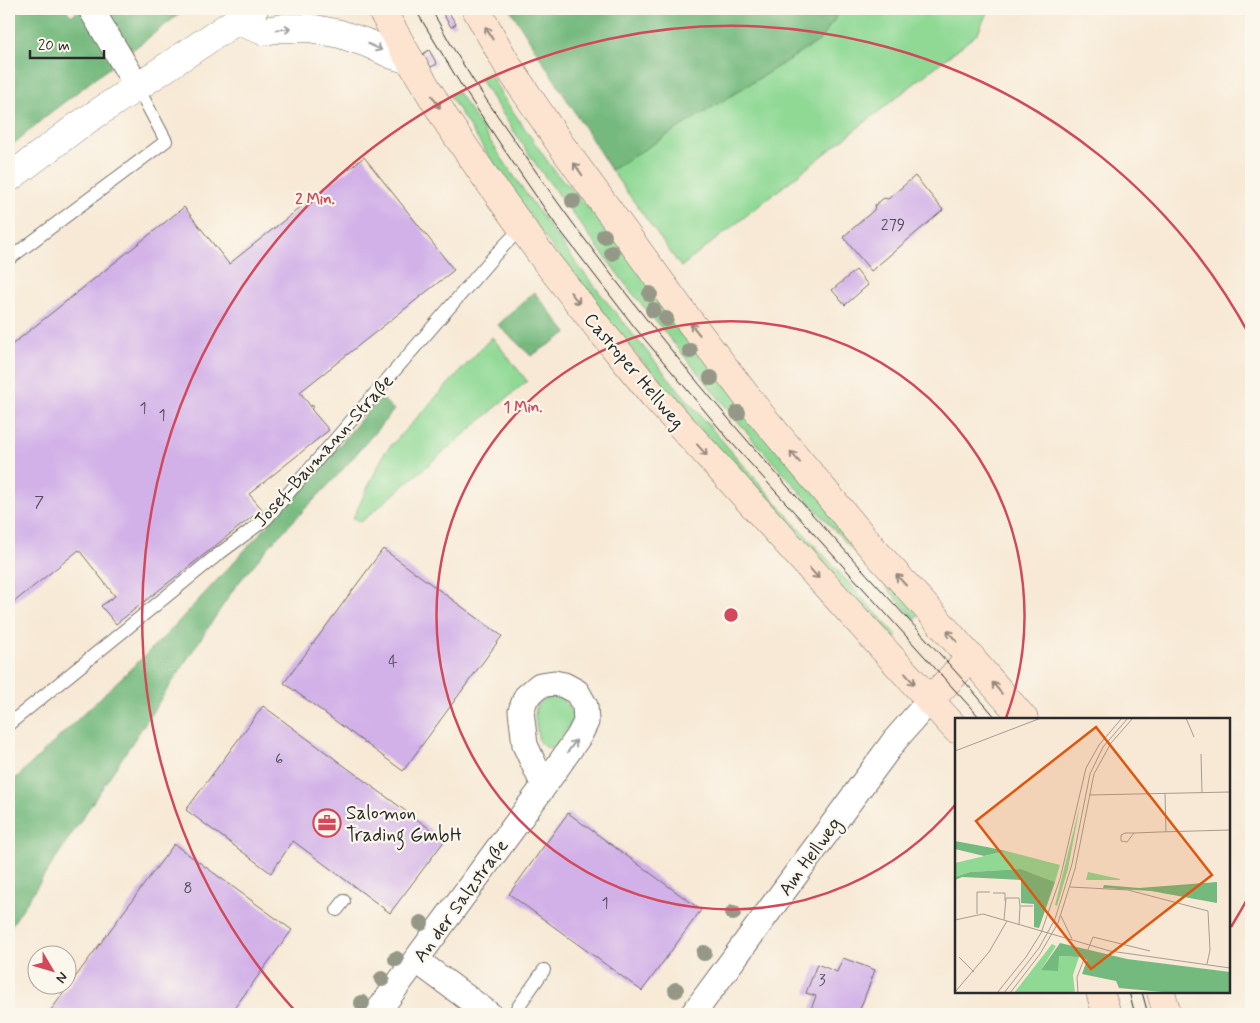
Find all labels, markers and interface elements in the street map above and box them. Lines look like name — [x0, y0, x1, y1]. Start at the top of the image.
one-way arrow — [276, 24, 292, 33]
one-way arrow — [484, 26, 494, 40]
scale bar — [30, 28, 104, 60]
text: 20 m — [38, 36, 70, 56]
one-way arrow — [367, 43, 382, 52]
one-way arrow — [430, 95, 441, 109]
one-way arrow — [573, 162, 583, 176]
text: 2 Min. — [295, 190, 335, 210]
house number: 279 — [881, 215, 905, 236]
one-way arrow — [570, 291, 581, 304]
street label: Castroper Hellweg — [577, 308, 690, 435]
one-way arrow — [690, 322, 700, 336]
street label: Josef-Baumann-Straße — [249, 369, 400, 533]
house number: 1 — [139, 398, 147, 419]
text: 1 Min. — [504, 398, 542, 418]
house number: 1 — [158, 405, 166, 426]
one-way arrow — [696, 443, 708, 456]
one-way arrow — [790, 451, 801, 464]
house number: 7 — [34, 492, 44, 513]
one-way arrow — [808, 567, 820, 579]
one-way arrow — [895, 573, 907, 586]
centre of rings — [722, 606, 740, 624]
one-way arrow — [947, 630, 958, 643]
house number: 4 — [388, 651, 398, 672]
one-way arrow — [904, 672, 915, 685]
one-way arrow — [991, 682, 1003, 695]
inset map — [955, 718, 1230, 993]
one-way arrow — [567, 739, 577, 753]
house number: 6 — [275, 749, 283, 770]
place label: Salomon Trading GmbH — [346, 801, 462, 851]
office icon: Salomon Trading GmbH — [312, 808, 342, 838]
street label: Am Hellweg — [773, 813, 849, 902]
street label: An der Salzstraße — [408, 834, 514, 968]
house number: 8 — [183, 878, 193, 899]
house number: 1 — [601, 893, 609, 914]
north arrow — [28, 946, 78, 996]
text: N — [51, 968, 71, 987]
house number: 3 — [818, 970, 826, 991]

